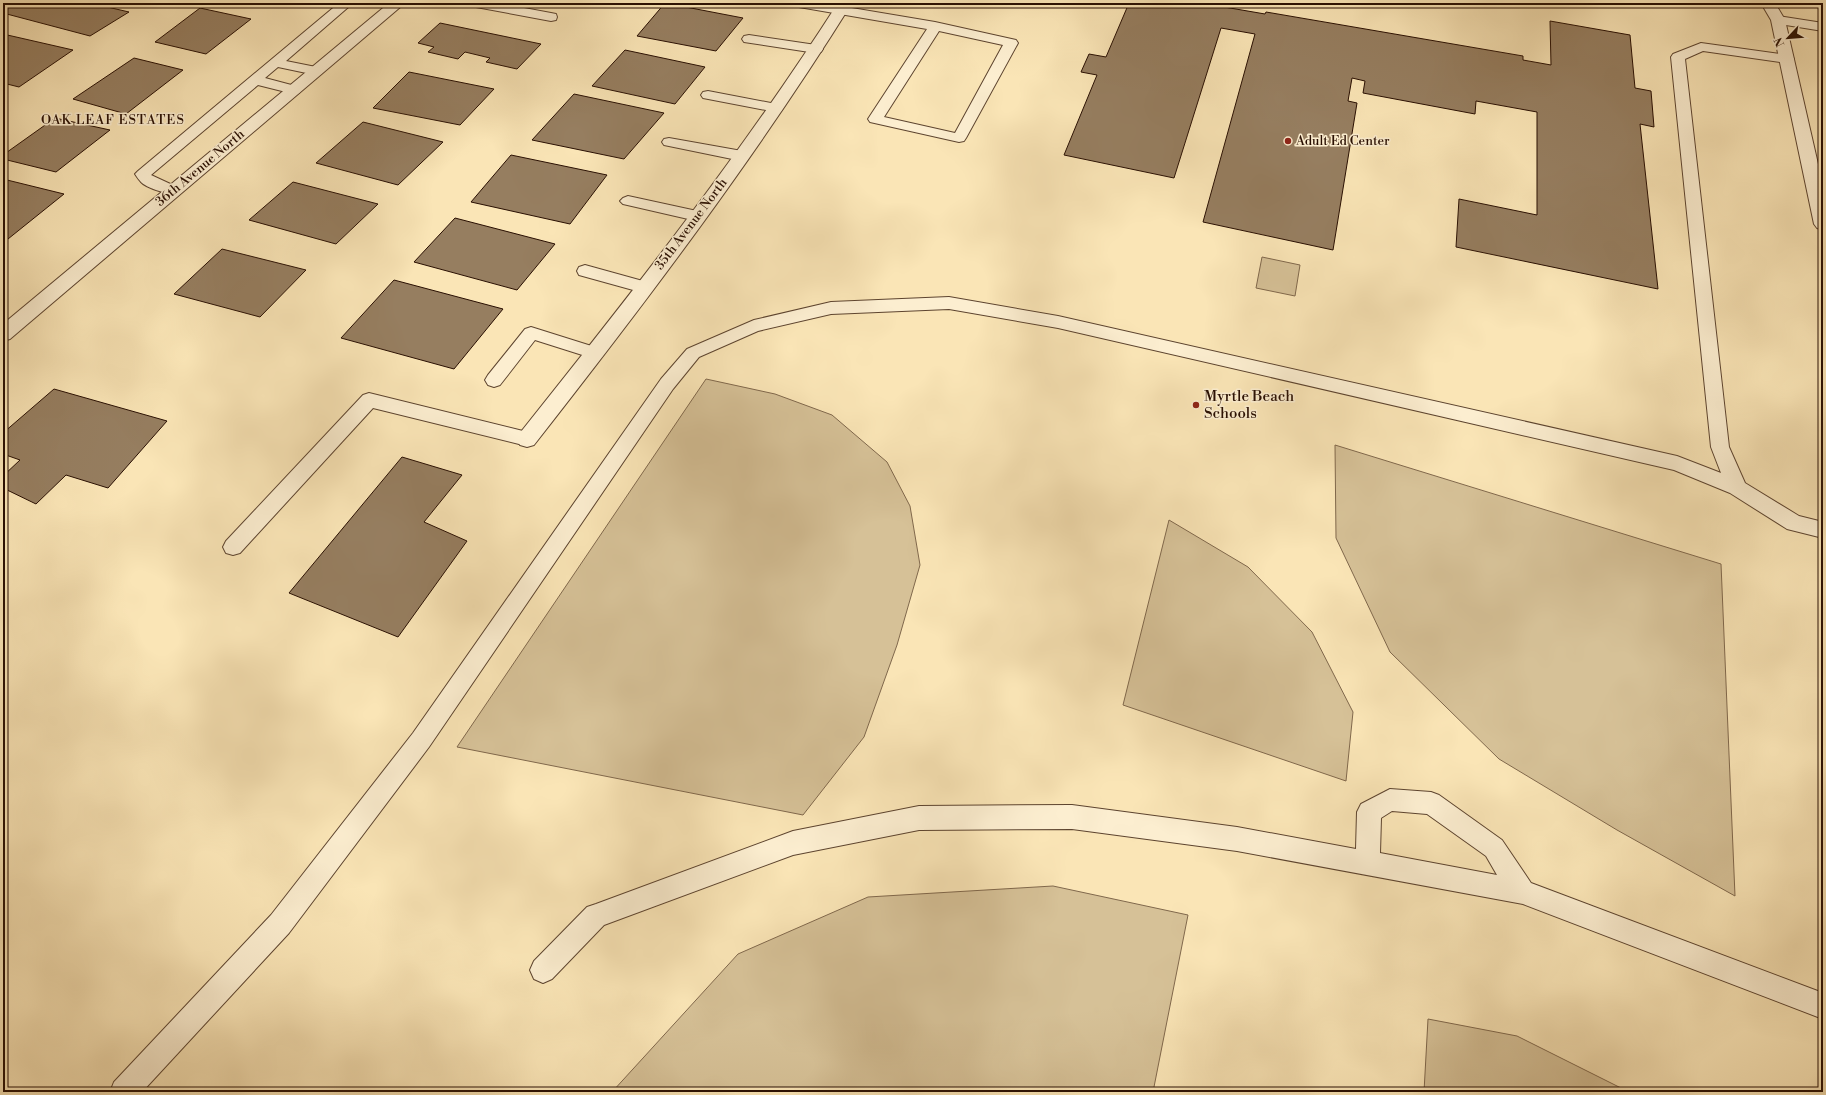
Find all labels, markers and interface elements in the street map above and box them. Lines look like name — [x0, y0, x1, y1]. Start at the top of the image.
north arrow — [1768, 18, 1808, 58]
text: N — [1772, 35, 1788, 49]
district label: OAK LEAF ESTATES — [41, 112, 185, 128]
street label: 36th Avenue North — [152, 126, 248, 210]
place label: Adult Ed Center — [1295, 133, 1390, 149]
marker: Adult Ed Center — [1283, 136, 1293, 146]
street label: 35th Avenue North — [651, 175, 731, 273]
place label: Myrtle Beach Schools — [1204, 387, 1294, 423]
marker: Myrtle Beach Schools — [1191, 400, 1201, 410]

